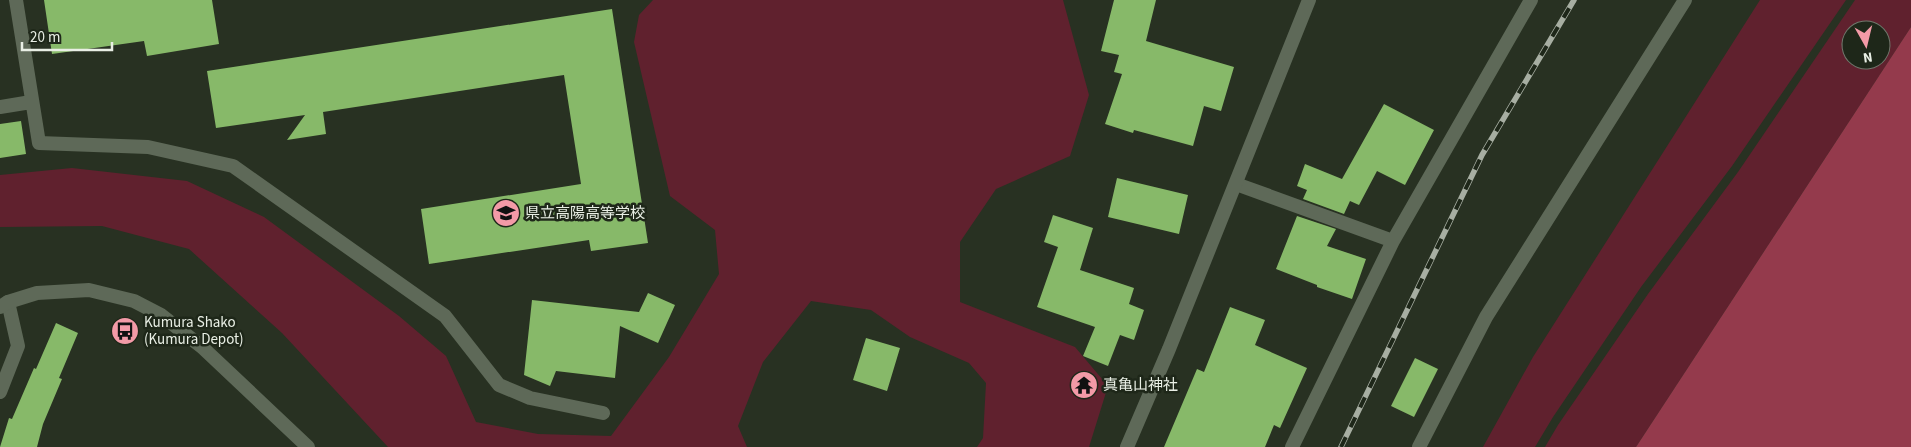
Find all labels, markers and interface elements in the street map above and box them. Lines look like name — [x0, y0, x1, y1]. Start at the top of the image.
scale bar — [22, 20, 112, 52]
north arrow — [1841, 20, 1891, 70]
text: 20 m — [30, 27, 60, 48]
text: N — [1862, 46, 1874, 67]
school or university icon: 県立高陽高等学校 — [491, 198, 521, 228]
place label: 県立高陽高等学校 — [525, 203, 645, 224]
place label: Kumura Shako (Kumura Depot) — [144, 312, 244, 350]
bus stop icon: Kumura Shako (Kumura Depot) — [110, 316, 140, 346]
temple icon: 真亀山神社 — [1069, 370, 1099, 400]
place label: 真亀山神社 — [1103, 375, 1178, 396]

